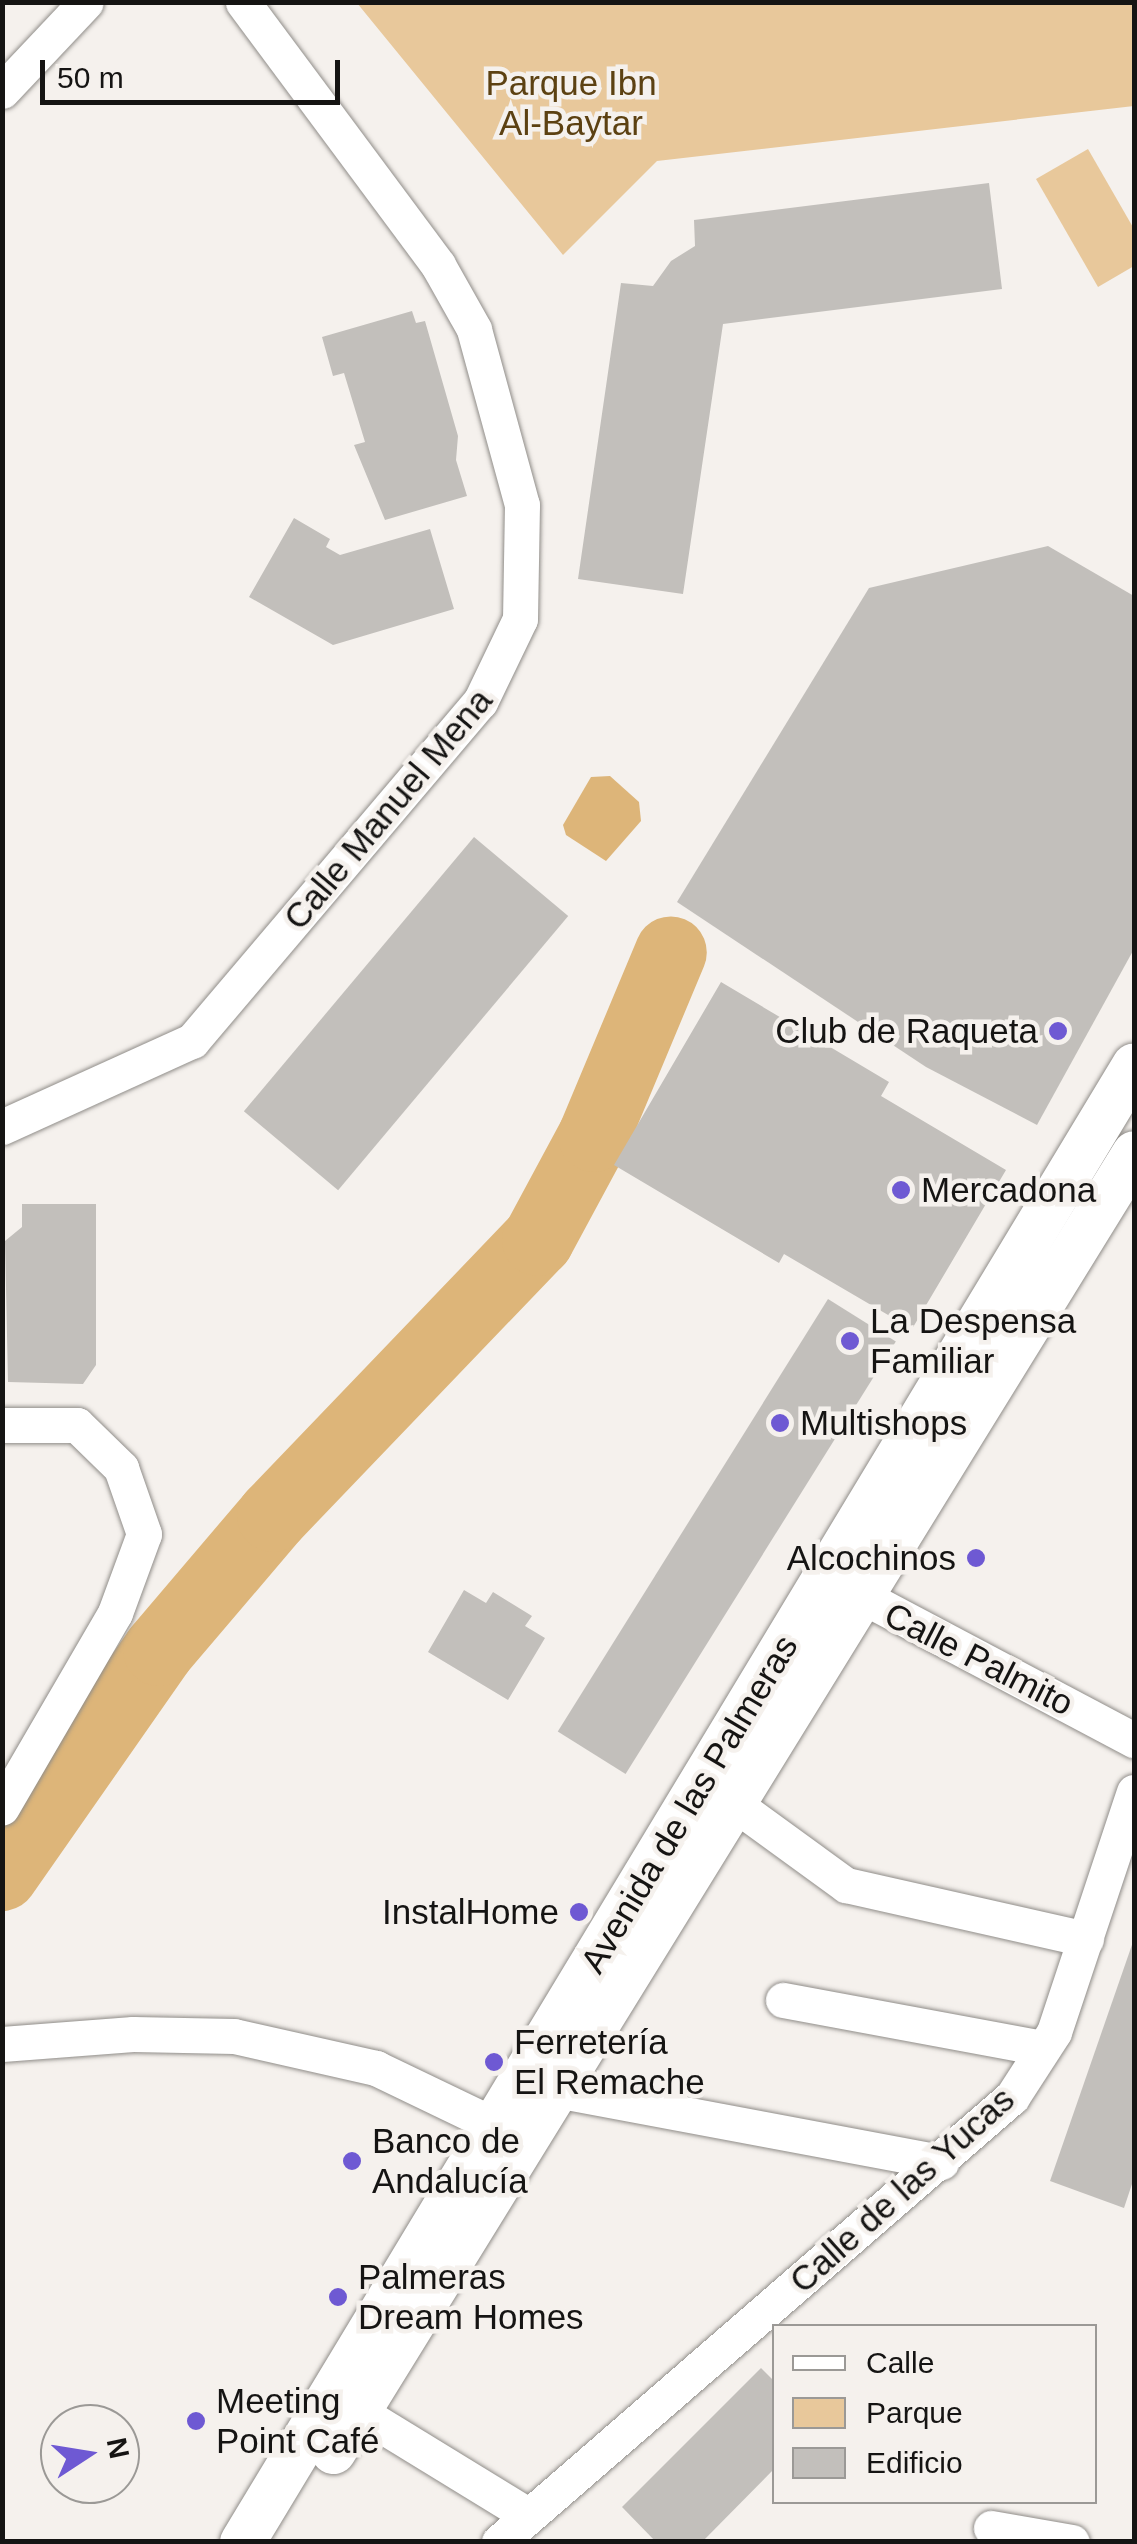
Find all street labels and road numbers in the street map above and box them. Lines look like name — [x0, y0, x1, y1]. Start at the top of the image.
street label: Calle Manuel Mena — [275, 680, 501, 938]
street label: Calle Palmito — [878, 1593, 1080, 1725]
street label: Avenida de las Palmeras — [571, 1628, 807, 1980]
street label: Calle de las Yucas — [781, 2078, 1023, 2302]

